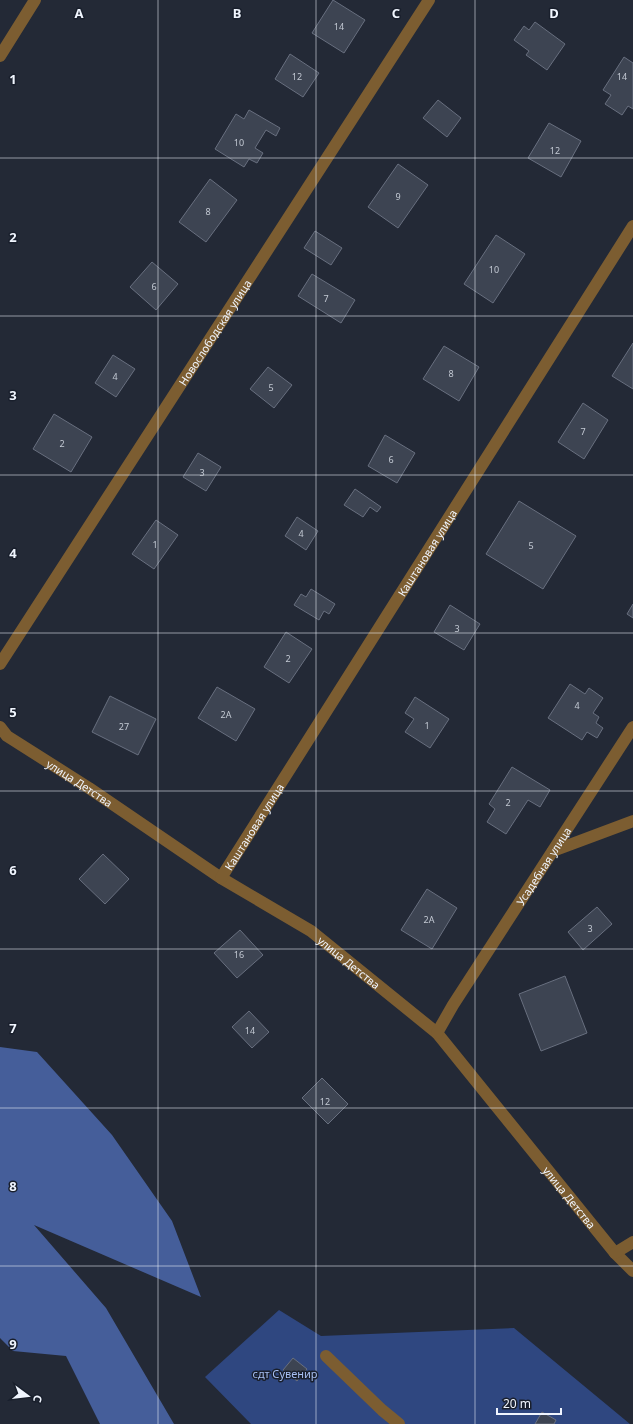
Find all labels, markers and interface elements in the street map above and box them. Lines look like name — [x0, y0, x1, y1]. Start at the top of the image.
text: A — [75, 4, 84, 22]
text: B — [233, 4, 241, 22]
text: C — [392, 4, 400, 22]
text: D — [549, 4, 559, 22]
house number: 14 — [334, 20, 344, 33]
text: 1 — [9, 70, 17, 88]
house number: 12 — [292, 70, 302, 83]
house number: 14 — [617, 70, 627, 83]
house number: 10 — [234, 136, 244, 149]
house number: 12 — [550, 144, 560, 157]
house number: 9 — [395, 190, 401, 203]
house number: 8 — [205, 205, 211, 218]
text: 2 — [9, 228, 17, 246]
house number: 10 — [489, 263, 499, 276]
street label: Новослободская улица — [175, 276, 254, 388]
house number: 6 — [151, 280, 157, 293]
house number: 7 — [323, 292, 329, 305]
house number: 8 — [448, 367, 454, 380]
house number: 4 — [112, 370, 118, 383]
house number: 5 — [268, 381, 274, 394]
text: 3 — [9, 386, 17, 404]
house number: 7 — [580, 425, 586, 438]
house number: 2 — [59, 437, 65, 450]
house number: 6 — [388, 453, 394, 466]
house number: 3 — [199, 466, 205, 479]
street label: Каштановая улица — [394, 506, 460, 599]
house number: 4 — [298, 527, 304, 540]
house number: 1 — [152, 538, 158, 551]
house number: 5 — [528, 539, 534, 552]
text: 4 — [9, 544, 17, 562]
house number: 3 — [454, 622, 460, 635]
house number: 2 — [285, 652, 291, 665]
house number: 4 — [574, 699, 580, 712]
text: 5 — [9, 703, 17, 721]
house number: 2А — [221, 708, 232, 721]
house number: 1 — [424, 719, 430, 732]
house number: 27 — [119, 720, 129, 733]
street label: улица Детства — [44, 756, 116, 810]
street label: Каштановая улица — [221, 780, 287, 873]
house number: 2 — [505, 796, 511, 809]
street label: Усадебная улица — [512, 824, 574, 908]
text: 6 — [9, 861, 17, 879]
house number: 2А — [424, 913, 435, 926]
house number: 3 — [587, 922, 593, 935]
street label: улица Детства — [315, 932, 384, 992]
house number: 16 — [234, 948, 244, 961]
text: 7 — [9, 1019, 17, 1037]
house number: 14 — [245, 1024, 255, 1037]
house number: 12 — [320, 1095, 330, 1108]
street label: улица Детства — [540, 1163, 600, 1231]
text: 8 — [9, 1177, 17, 1195]
text: 9 — [9, 1335, 17, 1353]
park label: сдт Сувенир — [252, 1366, 318, 1381]
north arrow — [8, 1376, 48, 1416]
scale bar — [497, 1390, 561, 1416]
text: С — [30, 1393, 46, 1404]
text: 20 m — [503, 1395, 531, 1412]

